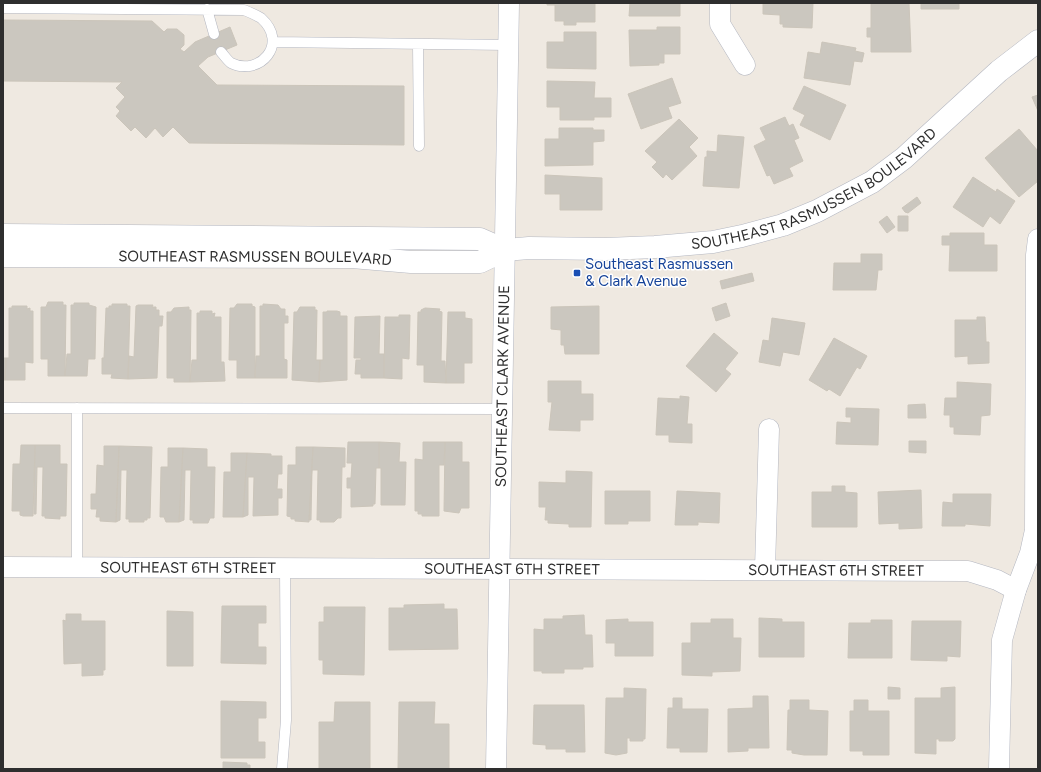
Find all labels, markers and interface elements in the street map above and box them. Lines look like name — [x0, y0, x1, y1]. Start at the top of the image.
street label: SOUTHEAST RASMUSSEN BOULEVARD — [690, 124, 940, 253]
street label: SOUTHEAST RASMUSSEN BOULEVARD — [118, 247, 392, 269]
place label: Southeast Rasmussen & Clark Avenue — [585, 255, 733, 290]
marker: Southeast Rasmussen & Clark Avenue — [572, 268, 582, 278]
street label: SOUTHEAST CLARK AVENUE — [492, 285, 513, 487]
street label: SOUTHEAST 6TH STREET — [100, 558, 277, 577]
street label: SOUTHEAST 6TH STREET — [424, 560, 601, 578]
street label: SOUTHEAST 6TH STREET — [748, 561, 925, 580]

